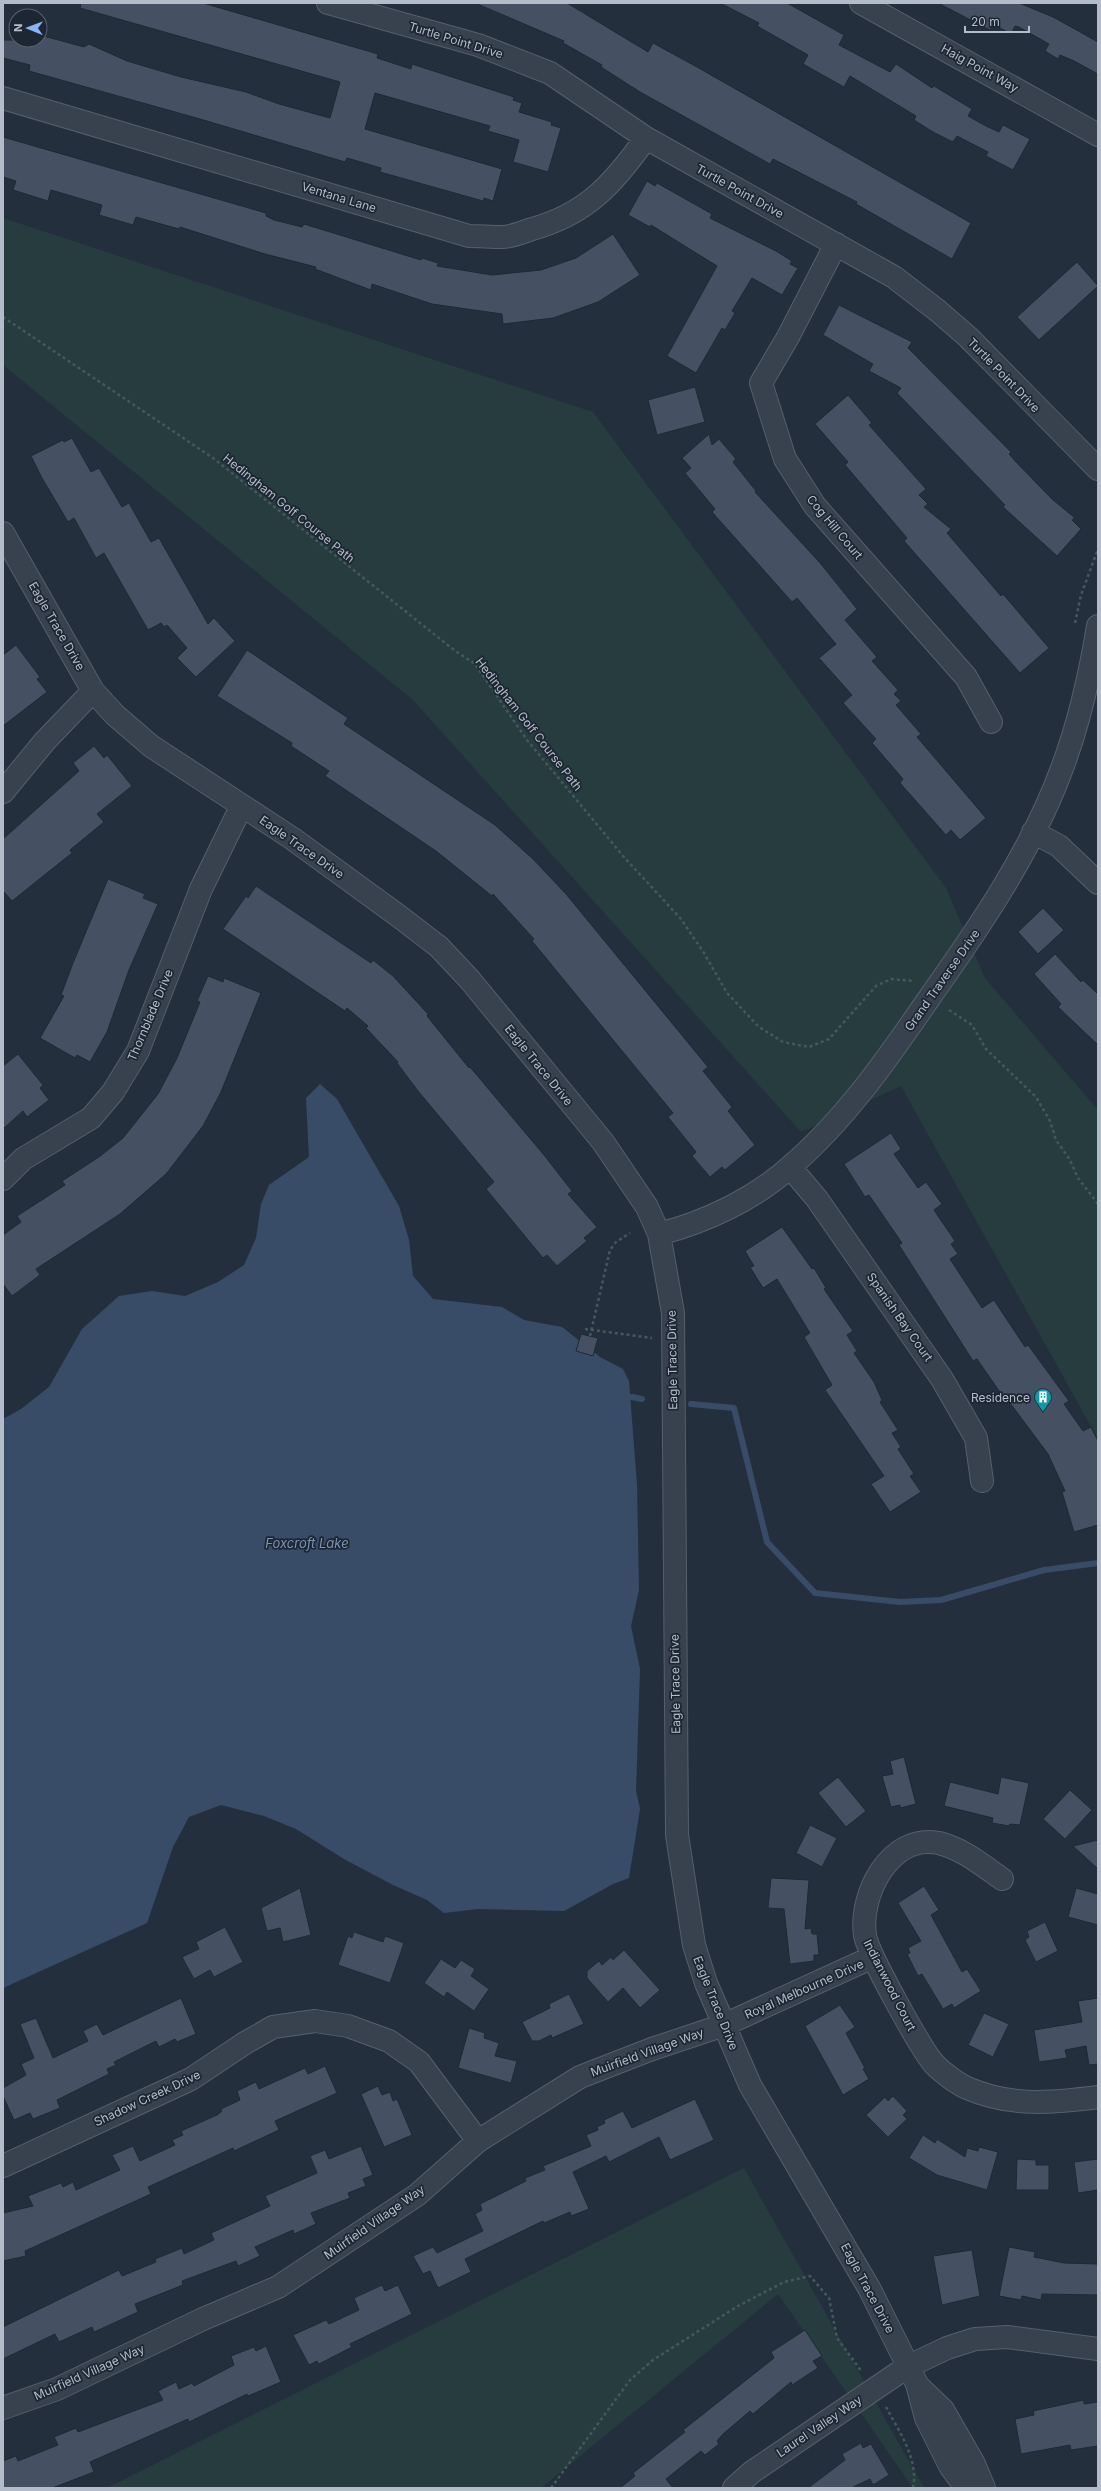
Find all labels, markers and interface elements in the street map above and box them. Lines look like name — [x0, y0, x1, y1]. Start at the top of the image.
north arrow — [8, 8, 48, 48]
scale bar — [965, 8, 1029, 34]
text: 20 m — [971, 14, 1000, 29]
street label: Turtle Point Drive — [407, 19, 505, 61]
text: N — [11, 24, 25, 32]
street label: Haig Point Way — [939, 41, 1021, 96]
street label: Turtle Point Drive — [694, 161, 786, 221]
street label: Ventana Lane — [300, 179, 378, 215]
street label: Turtle Point Drive — [965, 335, 1043, 415]
street label: Hedingham Golf Course Path — [220, 450, 358, 566]
street label: Cog Hill Court — [804, 492, 866, 562]
street label: Eagle Trace Drive — [26, 579, 88, 673]
street label: Hedingham Golf Course Path — [472, 654, 586, 794]
street label: Eagle Trace Drive — [257, 812, 347, 882]
street label: Grand Traverse Drive — [901, 926, 983, 1034]
street label: Thornblade Drive — [124, 967, 176, 1063]
street label: Eagle Trace Drive — [502, 1021, 576, 1109]
street label: Spanish Bay Court — [864, 1270, 936, 1364]
street label: Eagle Trace Drive — [664, 1310, 680, 1410]
building icon: Residence — [1033, 1387, 1053, 1412]
place label: Residence — [971, 1390, 1030, 1405]
water label: Foxcroft Lake — [265, 1535, 349, 1551]
street label: Eagle Trace Drive — [667, 1634, 683, 1734]
street label: Indianwood Court — [860, 1937, 920, 2033]
street label: Eagle Trace Drive — [690, 1954, 742, 2052]
street label: Royal Melbourne Drive — [742, 1956, 866, 2022]
street label: Muirfield Village Way — [588, 2024, 706, 2079]
street label: Shadow Creek Drive — [91, 2067, 203, 2129]
street label: Muirfield Village Way — [321, 2181, 427, 2262]
street label: Eagle Trace Drive — [838, 2240, 898, 2336]
street label: Muirfield Village Way — [31, 2341, 147, 2403]
street label: Laurel Valley Way — [773, 2392, 865, 2460]

